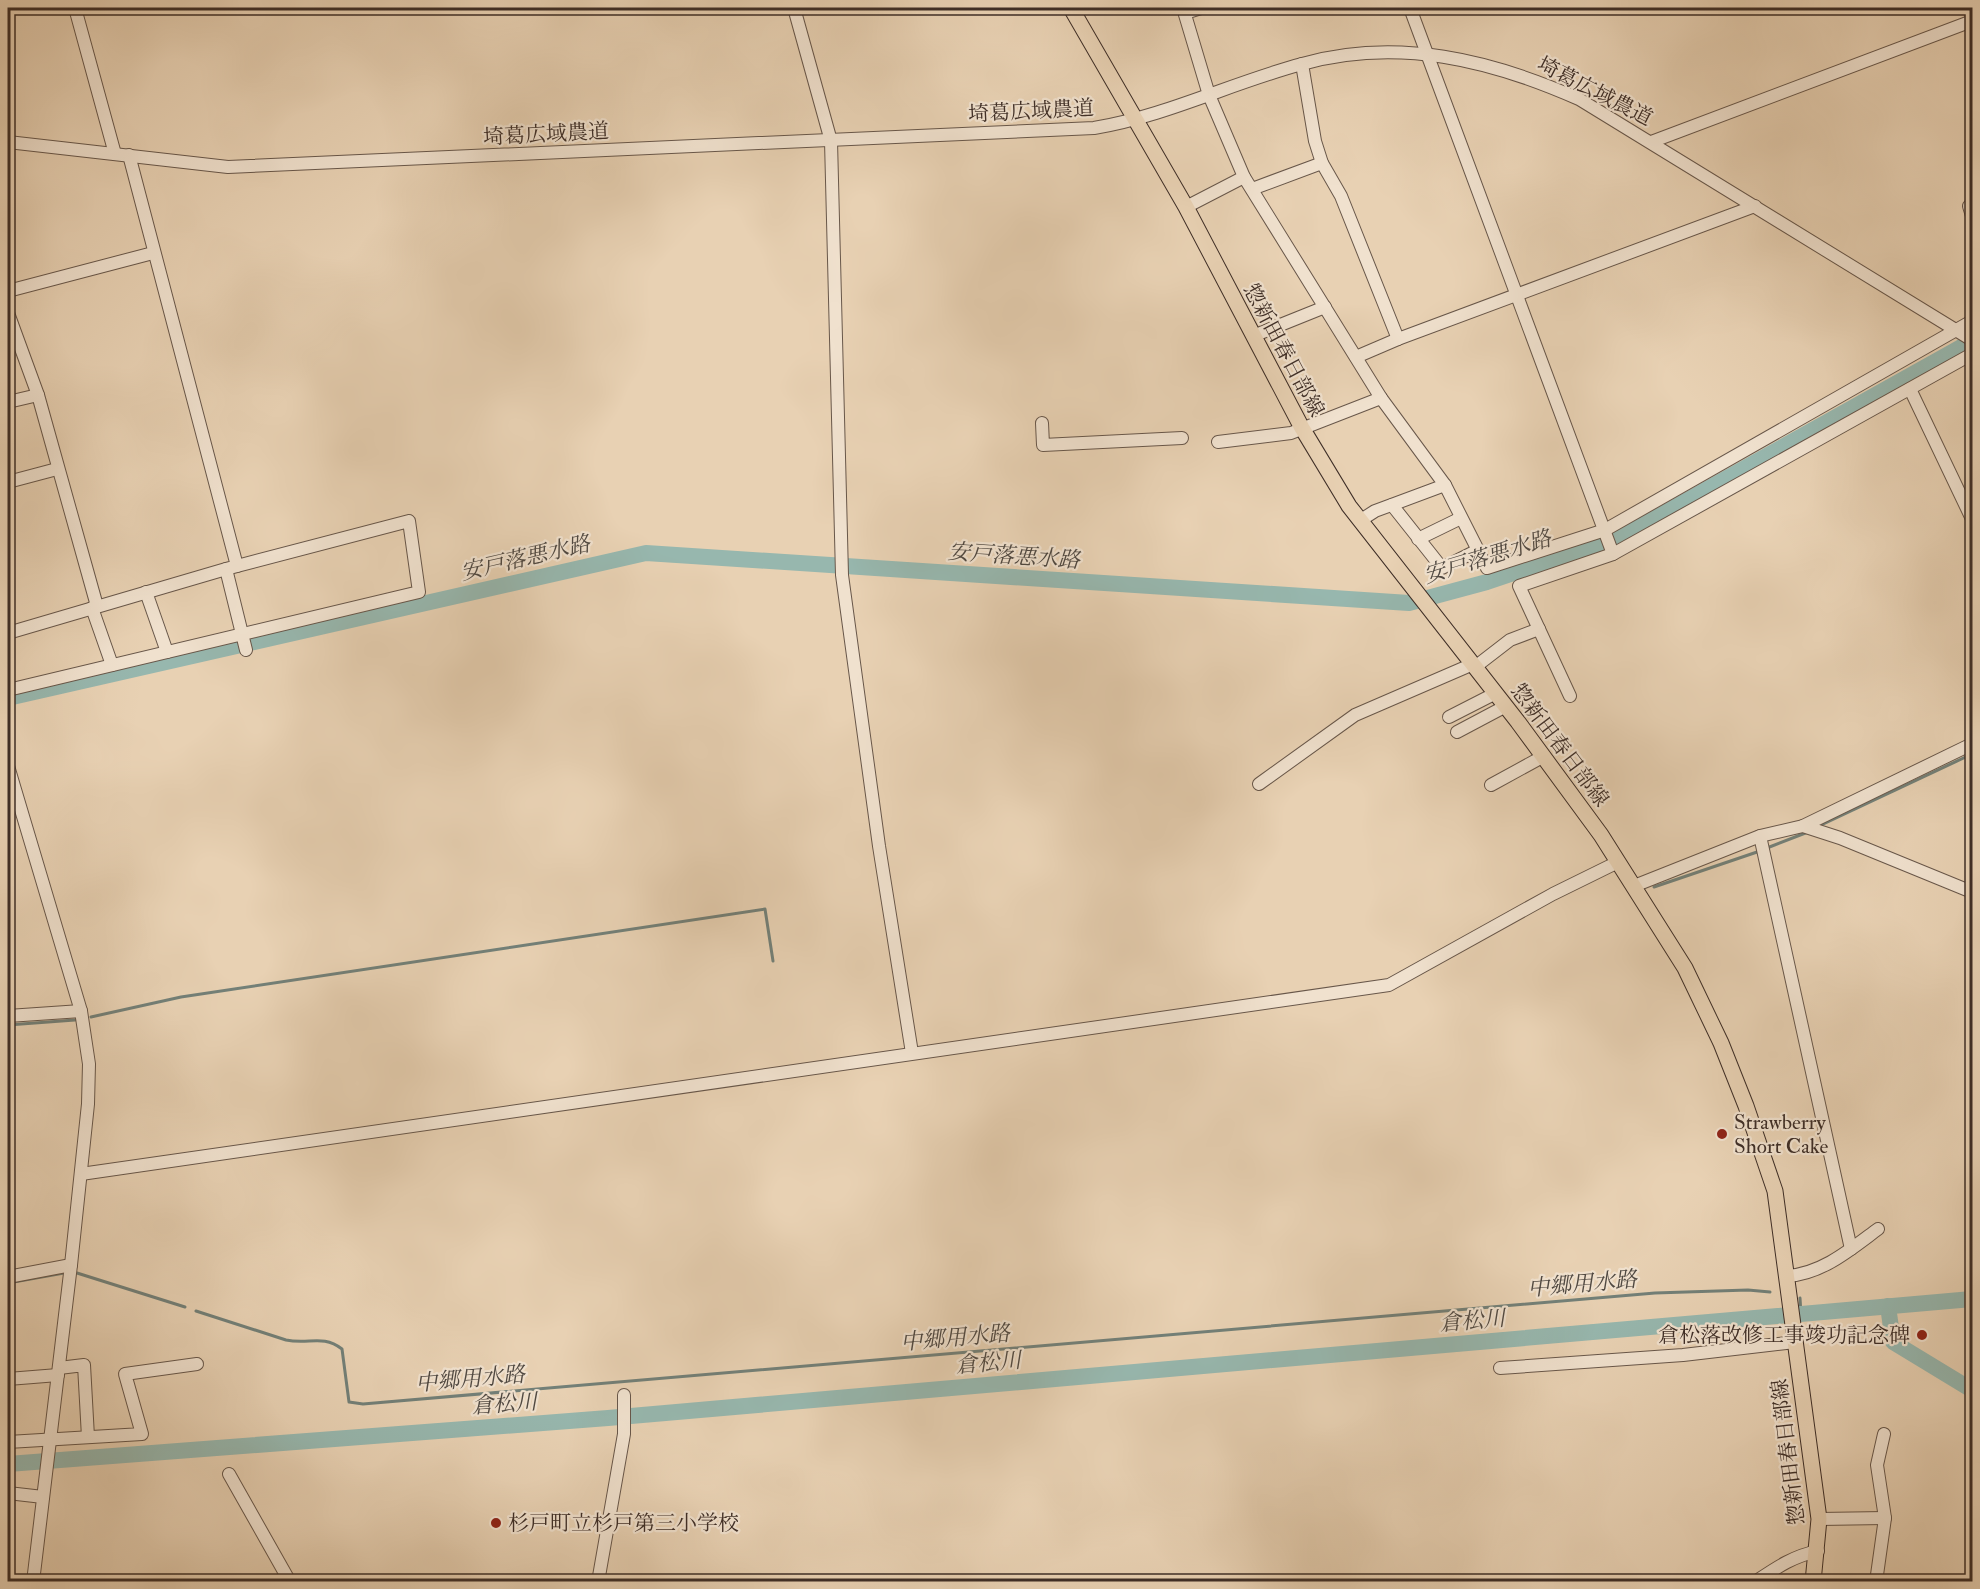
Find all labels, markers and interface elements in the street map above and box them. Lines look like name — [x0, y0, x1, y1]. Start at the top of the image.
street label: 埼葛広域農道 — [1533, 51, 1657, 132]
street label: 埼葛広域農道 — [967, 95, 1095, 128]
street label: 埼葛広域農道 — [482, 118, 610, 151]
street label: 惣新田春日部線 — [1237, 279, 1330, 421]
water label: 安戸落悪水路 — [1420, 524, 1556, 590]
water label: 安戸落悪水路 — [458, 529, 595, 586]
water label: 安戸落悪水路 — [947, 537, 1083, 575]
street label: 惣新田春日部線 — [1505, 678, 1615, 812]
place label: Strawberry Short Cake — [1734, 1109, 1829, 1160]
marker: Strawberry Short Cake — [1715, 1127, 1729, 1141]
water label: 中郷用水路 — [1526, 1265, 1640, 1303]
water label: 倉松川 — [1438, 1304, 1508, 1338]
water label: 中郷用水路 — [899, 1319, 1013, 1357]
place label: 倉松落改修工事竣功記念碑 — [1658, 1322, 1910, 1349]
marker: 倉松落改修工事竣功記念碑 — [1915, 1328, 1929, 1342]
water label: 倉松川 — [954, 1346, 1024, 1380]
water label: 中郷用水路 — [414, 1360, 528, 1398]
street label: 惣新田春日部線 — [1766, 1377, 1811, 1527]
water label: 倉松川 — [470, 1388, 540, 1420]
place label: 杉戸町立杉戸第三小学校 — [508, 1510, 739, 1537]
marker: 杉戸町立杉戸第三小学校 — [489, 1516, 503, 1530]

